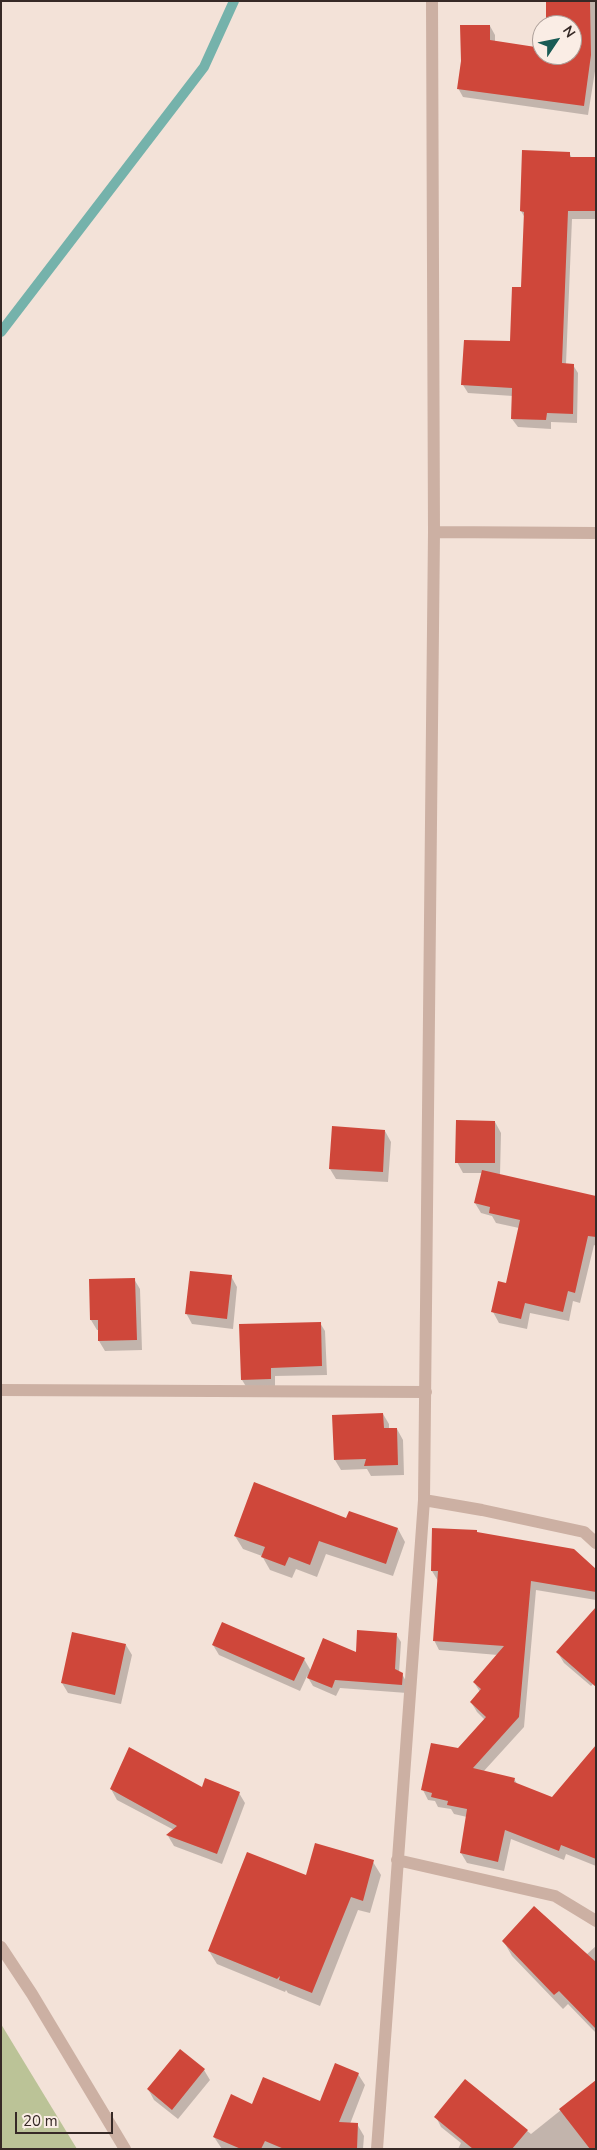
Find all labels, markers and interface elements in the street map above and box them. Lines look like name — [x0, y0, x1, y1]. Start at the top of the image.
north arrow — [532, 15, 582, 65]
text: N — [558, 22, 580, 42]
scale bar — [18, 2102, 115, 2134]
text: 20 m — [23, 2111, 58, 2131]

